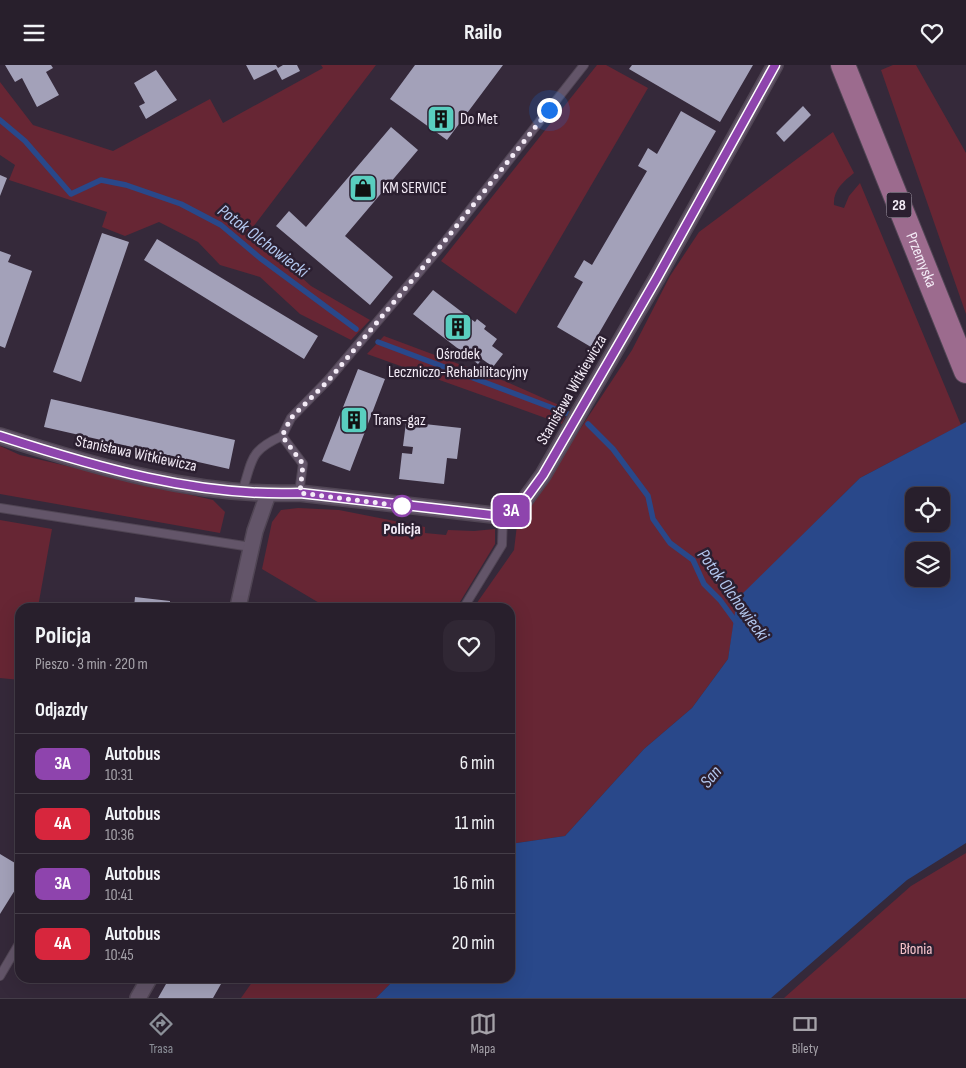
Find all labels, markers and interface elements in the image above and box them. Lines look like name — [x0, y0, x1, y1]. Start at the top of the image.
icon: menu — [20, 19, 48, 47]
text: Railo — [464, 19, 502, 46]
icon: heart — [918, 19, 946, 47]
your location — [537, 98, 562, 123]
building icon: Do Met — [426, 104, 456, 134]
place label: Do Met — [460, 110, 498, 129]
shop icon: KM SERVICE — [348, 173, 378, 203]
place label: KM SERVICE — [382, 179, 447, 198]
road number: 28 — [886, 193, 912, 217]
water label: Potok Olchowiecki — [214, 200, 313, 282]
street label: Przemyska — [902, 229, 941, 290]
building icon: Ośrodek Leczniczo-Rehabilitacyjny — [443, 312, 473, 342]
street label: Stanisława Witkiewicza — [533, 332, 611, 448]
place label: Ośrodek Leczniczo-Rehabilitacyjny — [388, 345, 528, 382]
building icon: Trans-gaz — [339, 405, 369, 435]
place label: Trans-gaz — [373, 411, 426, 430]
street label: Stanisława Witkiewicza — [73, 432, 199, 476]
map controls — [905, 487, 950, 587]
button: locate — [905, 487, 950, 532]
marker: Policja — [391, 495, 413, 517]
line badge: 3A — [488, 495, 534, 527]
text: 3A — [503, 500, 519, 521]
place label: Policja — [383, 520, 421, 539]
button: layers — [905, 542, 950, 587]
water label: Potok Olchowiecki — [693, 545, 774, 645]
button: heart — [443, 620, 495, 672]
text: Policja — [35, 621, 91, 650]
text: Pieszo · 3 min · 220 m — [35, 655, 148, 674]
text: Odjazdy — [35, 699, 88, 722]
text: Autobus — [105, 743, 161, 766]
text: 6 min — [460, 752, 495, 775]
text: 3A — [54, 753, 71, 774]
water label: San — [696, 761, 727, 792]
text: 10:31 — [105, 766, 133, 785]
text: Autobus — [105, 803, 161, 826]
text: 11 min — [455, 812, 495, 835]
text: 4A — [54, 813, 71, 834]
text: 10:36 — [105, 826, 134, 845]
text: Autobus — [105, 863, 161, 886]
text: 16 min — [453, 872, 495, 895]
text: 3A — [54, 873, 71, 894]
text: 10:41 — [105, 886, 133, 905]
text: Autobus — [105, 923, 161, 946]
text: 20 min — [452, 932, 495, 955]
text: 4A — [54, 933, 71, 954]
park label: Błonia — [900, 940, 932, 959]
text: 10:45 — [105, 946, 134, 965]
tab: Trasa — [147, 1010, 175, 1057]
tab: Mapa — [469, 1010, 497, 1057]
tab: Bilety — [791, 1010, 819, 1057]

